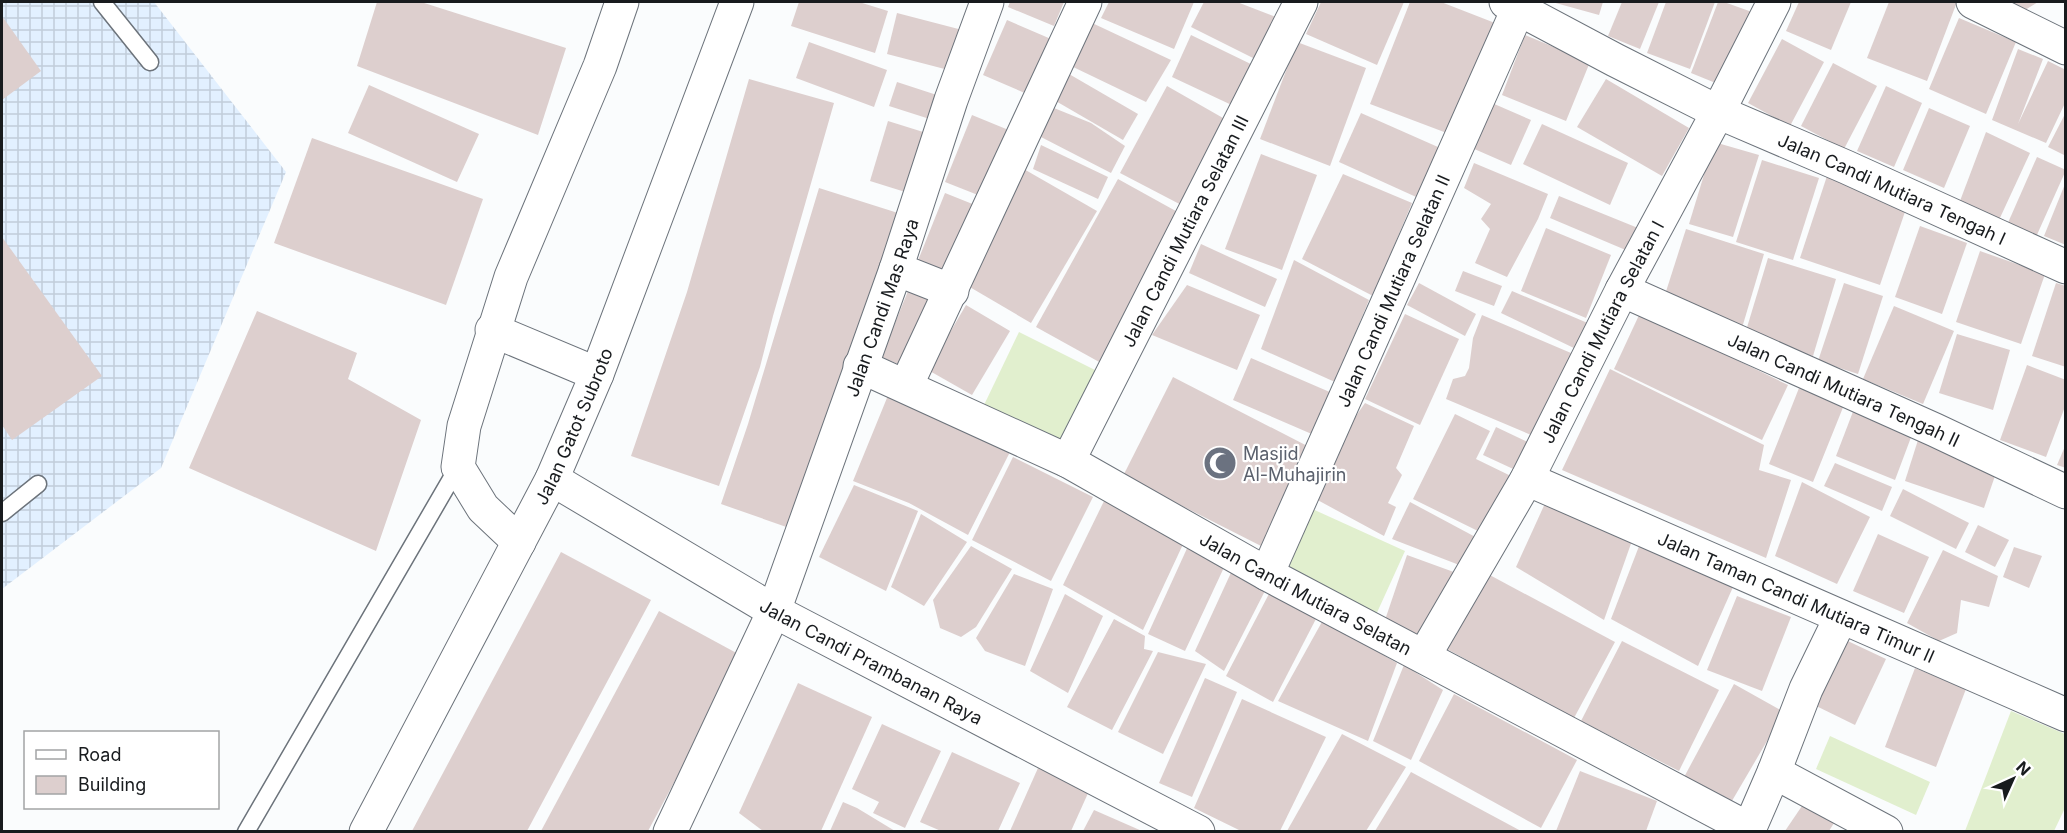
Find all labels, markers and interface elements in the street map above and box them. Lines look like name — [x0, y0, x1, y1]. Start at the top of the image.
street label: Jalan Candi Mutiara Selatan III — [1117, 112, 1252, 350]
street label: Jalan Candi Mutiara Tengah I — [1775, 129, 2009, 249]
street label: Jalan Candi Mutiara Selatan II — [1332, 171, 1454, 410]
street label: Jalan Candi Mas Raya — [841, 216, 922, 399]
street label: Jalan Candi Mutiara Selatan I — [1536, 217, 1668, 447]
street label: Jalan Candi Mutiara Tengah II — [1724, 328, 1963, 451]
street label: Jalan Gatot Subroto — [530, 345, 616, 508]
place label: Masjid Al-Muhajirin — [1243, 443, 1346, 485]
mosque icon: Masjid Al-Muhajirin — [1202, 445, 1238, 481]
street label: Jalan Taman Candi Mutiara Timur II — [1655, 527, 1938, 667]
street label: Jalan Candi Mutiara Selatan — [1196, 528, 1415, 659]
street label: Jalan Candi Prambanan Raya — [756, 595, 986, 728]
legend — [24, 731, 219, 809]
text: Road — [78, 744, 121, 765]
north arrow — [1983, 749, 2043, 809]
text: N — [2012, 757, 2035, 780]
text: Building — [78, 774, 146, 795]

